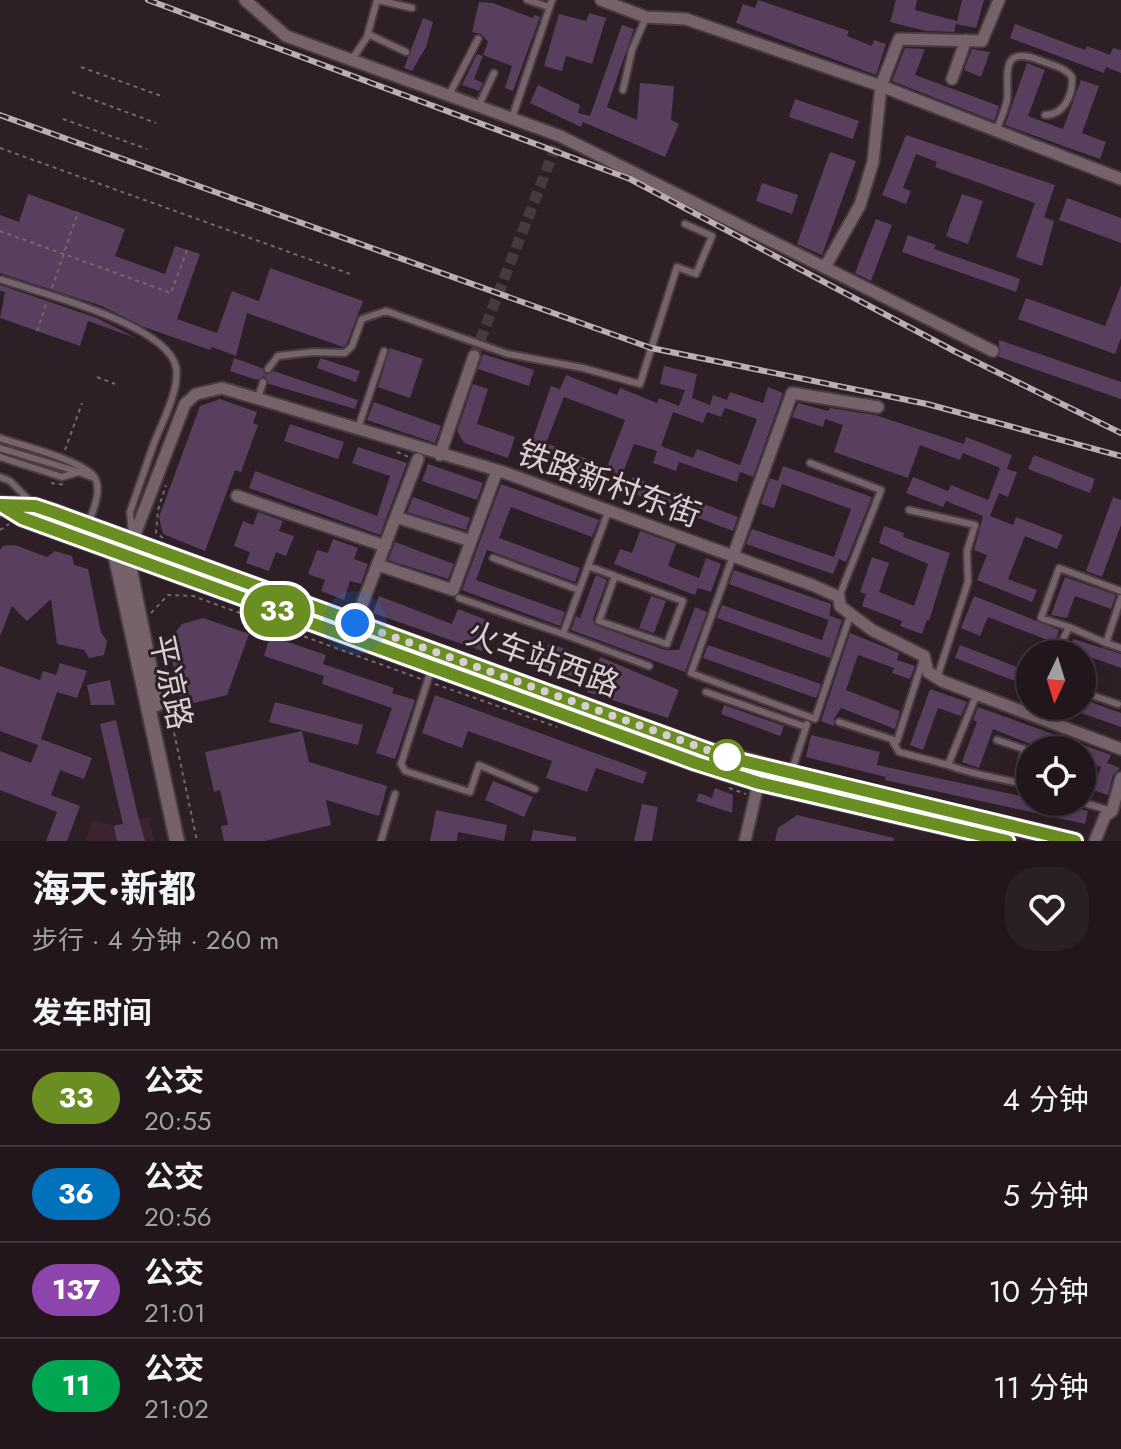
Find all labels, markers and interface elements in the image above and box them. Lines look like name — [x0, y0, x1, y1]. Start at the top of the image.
street label: 铁路新村东街 — [511, 430, 707, 538]
line badge: 33 — [241, 585, 313, 637]
text: 33 — [260, 590, 294, 631]
your location — [335, 603, 375, 643]
street label: 火车站西路 — [460, 610, 626, 708]
street label: 平凉路 — [139, 630, 203, 734]
north arrow — [1016, 640, 1096, 720]
map controls — [1016, 640, 1096, 816]
button: locate — [1016, 736, 1096, 816]
unlabelled marker — [710, 740, 744, 774]
text: 海天·新都 — [32, 861, 196, 916]
button: heart — [1005, 867, 1089, 951]
text: 步行 · 4 分钟 · 260 m — [32, 921, 279, 959]
text: 发车时间 — [32, 991, 152, 1034]
text: 公交 — [144, 1059, 204, 1102]
text: 33 — [59, 1077, 93, 1118]
text: 4 分钟 — [1003, 1078, 1089, 1121]
text: 20:55 — [144, 1102, 212, 1140]
text: 公交 — [144, 1155, 204, 1198]
text: 36 — [58, 1173, 94, 1214]
text: 5 分钟 — [1003, 1174, 1089, 1217]
text: 20:56 — [144, 1198, 212, 1236]
text: 公交 — [144, 1251, 204, 1294]
text: 137 — [52, 1269, 100, 1310]
text: 10 分钟 — [989, 1270, 1089, 1313]
text: 21:01 — [144, 1294, 206, 1332]
text: 公交 — [144, 1347, 204, 1390]
text: 11 — [62, 1365, 90, 1406]
text: 11 分钟 — [993, 1366, 1089, 1409]
text: 21:02 — [144, 1390, 209, 1428]

